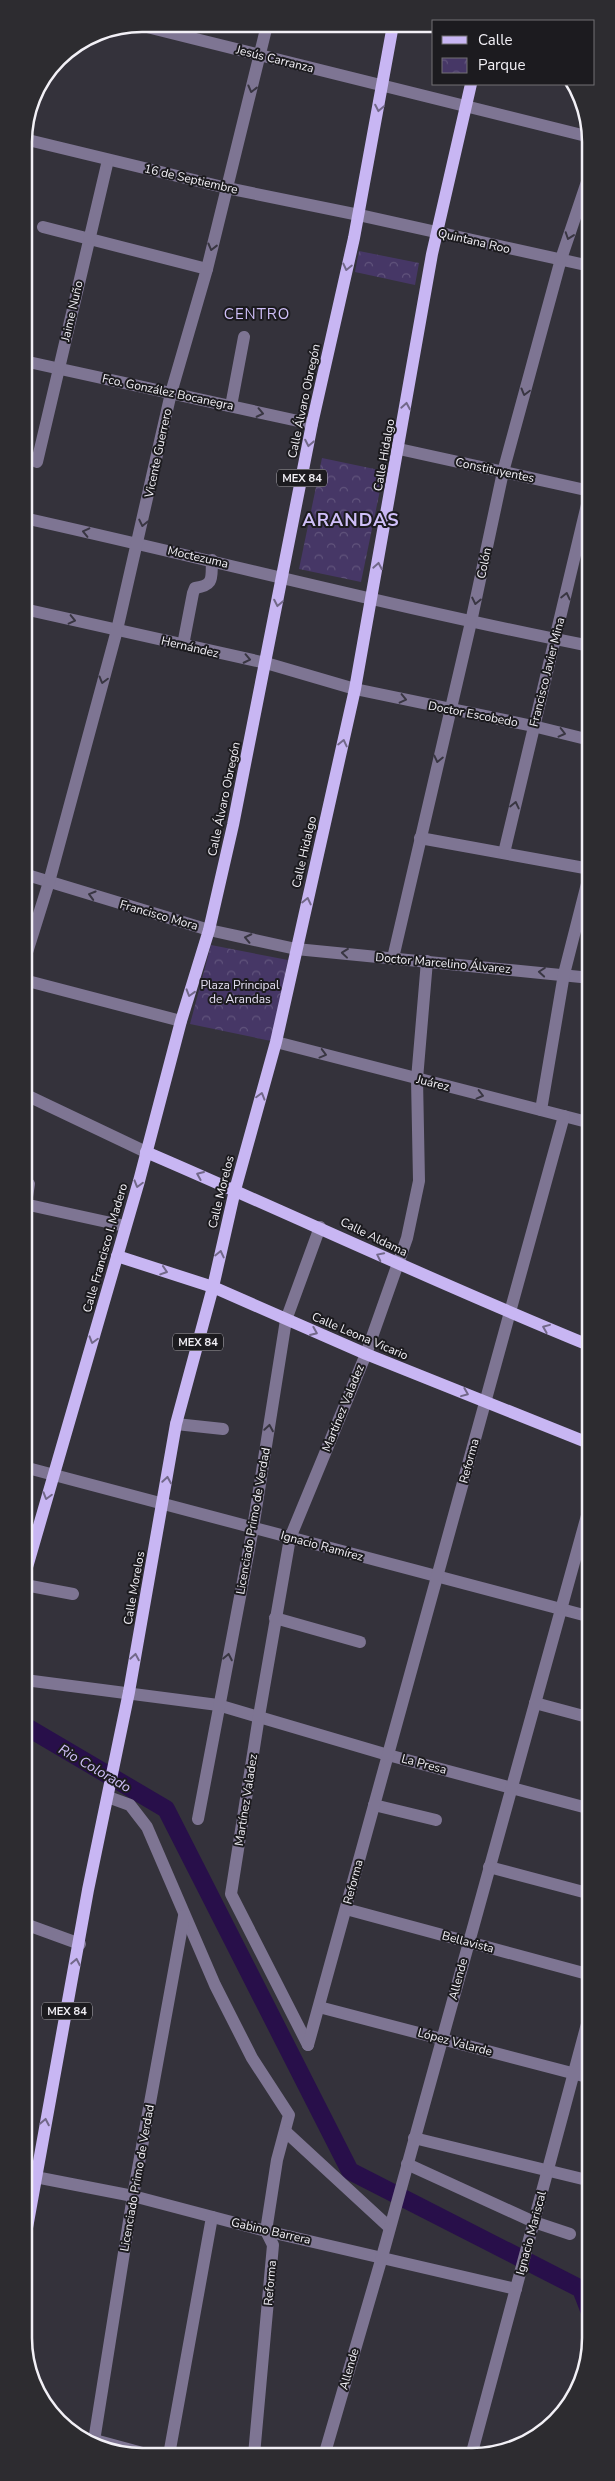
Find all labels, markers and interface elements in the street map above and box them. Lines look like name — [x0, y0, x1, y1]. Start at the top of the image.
legend — [432, 20, 595, 85]
text: Calle — [478, 30, 513, 50]
street label: Jesús Carranza — [234, 41, 315, 76]
text: Parque — [478, 55, 526, 75]
one-way arrow — [247, 85, 258, 94]
one-way arrow — [374, 104, 384, 112]
street label: 16 de Septiembre — [142, 160, 240, 198]
street label: Quintana Roo — [436, 225, 512, 257]
one-way arrow — [565, 231, 575, 239]
one-way arrow — [208, 242, 218, 250]
one-way arrow — [342, 263, 353, 272]
street label: Jaime Nuño — [57, 279, 87, 344]
district label: CENTRO — [224, 304, 290, 324]
street label: Calle Álvaro Obregón — [284, 342, 324, 460]
street label: Fco. González Bocanegra — [101, 370, 235, 414]
one-way arrow — [520, 387, 531, 396]
one-way arrow — [401, 402, 411, 410]
street label: Vicente Guerrero — [141, 407, 175, 500]
one-way arrow — [255, 407, 264, 417]
street label: Calle Hidalgo — [370, 417, 398, 492]
one-way arrow — [304, 439, 314, 448]
street label: Constituyentes — [454, 454, 536, 486]
road number: MEX 84 — [277, 469, 327, 486]
district label: ARANDAS — [302, 508, 400, 532]
one-way arrow — [138, 518, 149, 527]
one-way arrow — [82, 527, 91, 538]
street label: Moctezuma — [166, 542, 230, 572]
street label: Colón — [473, 546, 495, 580]
one-way arrow — [372, 562, 382, 570]
one-way arrow — [560, 592, 571, 601]
one-way arrow — [471, 597, 481, 606]
one-way arrow — [274, 598, 284, 607]
one-way arrow — [67, 614, 76, 625]
street label: Francisco Javier Mina — [526, 616, 568, 728]
street label: Hernández — [160, 633, 221, 661]
one-way arrow — [243, 653, 252, 664]
one-way arrow — [98, 676, 109, 685]
one-way arrow — [398, 693, 407, 704]
street label: Doctor Escobedo — [427, 697, 520, 731]
one-way arrow — [557, 727, 566, 738]
one-way arrow — [337, 738, 348, 747]
street label: Calle Álvaro Obregón — [204, 740, 244, 858]
one-way arrow — [433, 755, 444, 764]
one-way arrow — [509, 801, 520, 810]
street label: Calle Hidalgo — [288, 814, 320, 889]
one-way arrow — [87, 890, 96, 901]
street label: Francisco Mora — [118, 896, 200, 934]
one-way arrow — [301, 897, 312, 905]
one-way arrow — [244, 933, 253, 944]
one-way arrow — [341, 948, 349, 959]
street label: Doctor Marcelino Álvarez — [375, 949, 512, 977]
one-way arrow — [538, 967, 546, 978]
park label: Plaza Principal de Arandas — [200, 977, 280, 1007]
one-way arrow — [185, 988, 195, 997]
one-way arrow — [319, 1048, 328, 1059]
street label: Juárez — [414, 1071, 451, 1095]
one-way arrow — [476, 1089, 485, 1100]
one-way arrow — [255, 1093, 265, 1101]
street label: Calle Morelos — [204, 1154, 238, 1230]
one-way arrow — [196, 1171, 205, 1182]
one-way arrow — [133, 1179, 144, 1188]
street label: Calle Francisco I. Madero — [79, 1181, 131, 1314]
street label: Calle Aldama — [338, 1214, 410, 1260]
one-way arrow — [214, 1249, 225, 1258]
one-way arrow — [377, 1252, 386, 1262]
one-way arrow — [159, 1265, 167, 1275]
street label: Calle Leona Vicario — [309, 1308, 411, 1364]
one-way arrow — [542, 1323, 550, 1333]
one-way arrow — [309, 1325, 318, 1336]
road number: MEX 84 — [173, 1334, 223, 1350]
one-way arrow — [88, 1335, 98, 1343]
street label: Martínez Valadez — [318, 1362, 368, 1454]
one-way arrow — [460, 1387, 468, 1397]
one-way arrow — [263, 1424, 274, 1432]
street label: Reforma — [455, 1437, 483, 1485]
street label: Licenciado Primo de Verdad — [232, 1446, 274, 1596]
one-way arrow — [162, 1476, 172, 1484]
one-way arrow — [42, 1491, 52, 1499]
street label: Ignacio Ramírez — [279, 1527, 366, 1565]
street label: Calle Morelos — [120, 1550, 148, 1626]
one-way arrow — [130, 1653, 140, 1661]
one-way arrow — [222, 1653, 232, 1662]
water label: Rio Colorado — [55, 1740, 135, 1797]
street label: La Presa — [400, 1750, 448, 1778]
street label: Martínez Valadez — [231, 1752, 261, 1847]
street label: Reforma — [339, 1858, 367, 1906]
street label: Bellavista — [440, 1927, 496, 1957]
street label: Allende — [445, 1956, 471, 2002]
one-way arrow — [71, 1958, 81, 1967]
road number: MEX 84 — [42, 2002, 92, 2020]
street label: López Valarde — [416, 2024, 494, 2060]
street label: Licenciado Primo de Verdad — [116, 2103, 158, 2253]
one-way arrow — [40, 2118, 50, 2126]
street label: Ignacio Mariscal — [512, 2189, 550, 2277]
street label: Gabino Barrera — [230, 2214, 312, 2248]
street label: Reforma — [260, 2260, 280, 2306]
street label: Allende — [335, 2346, 363, 2392]

